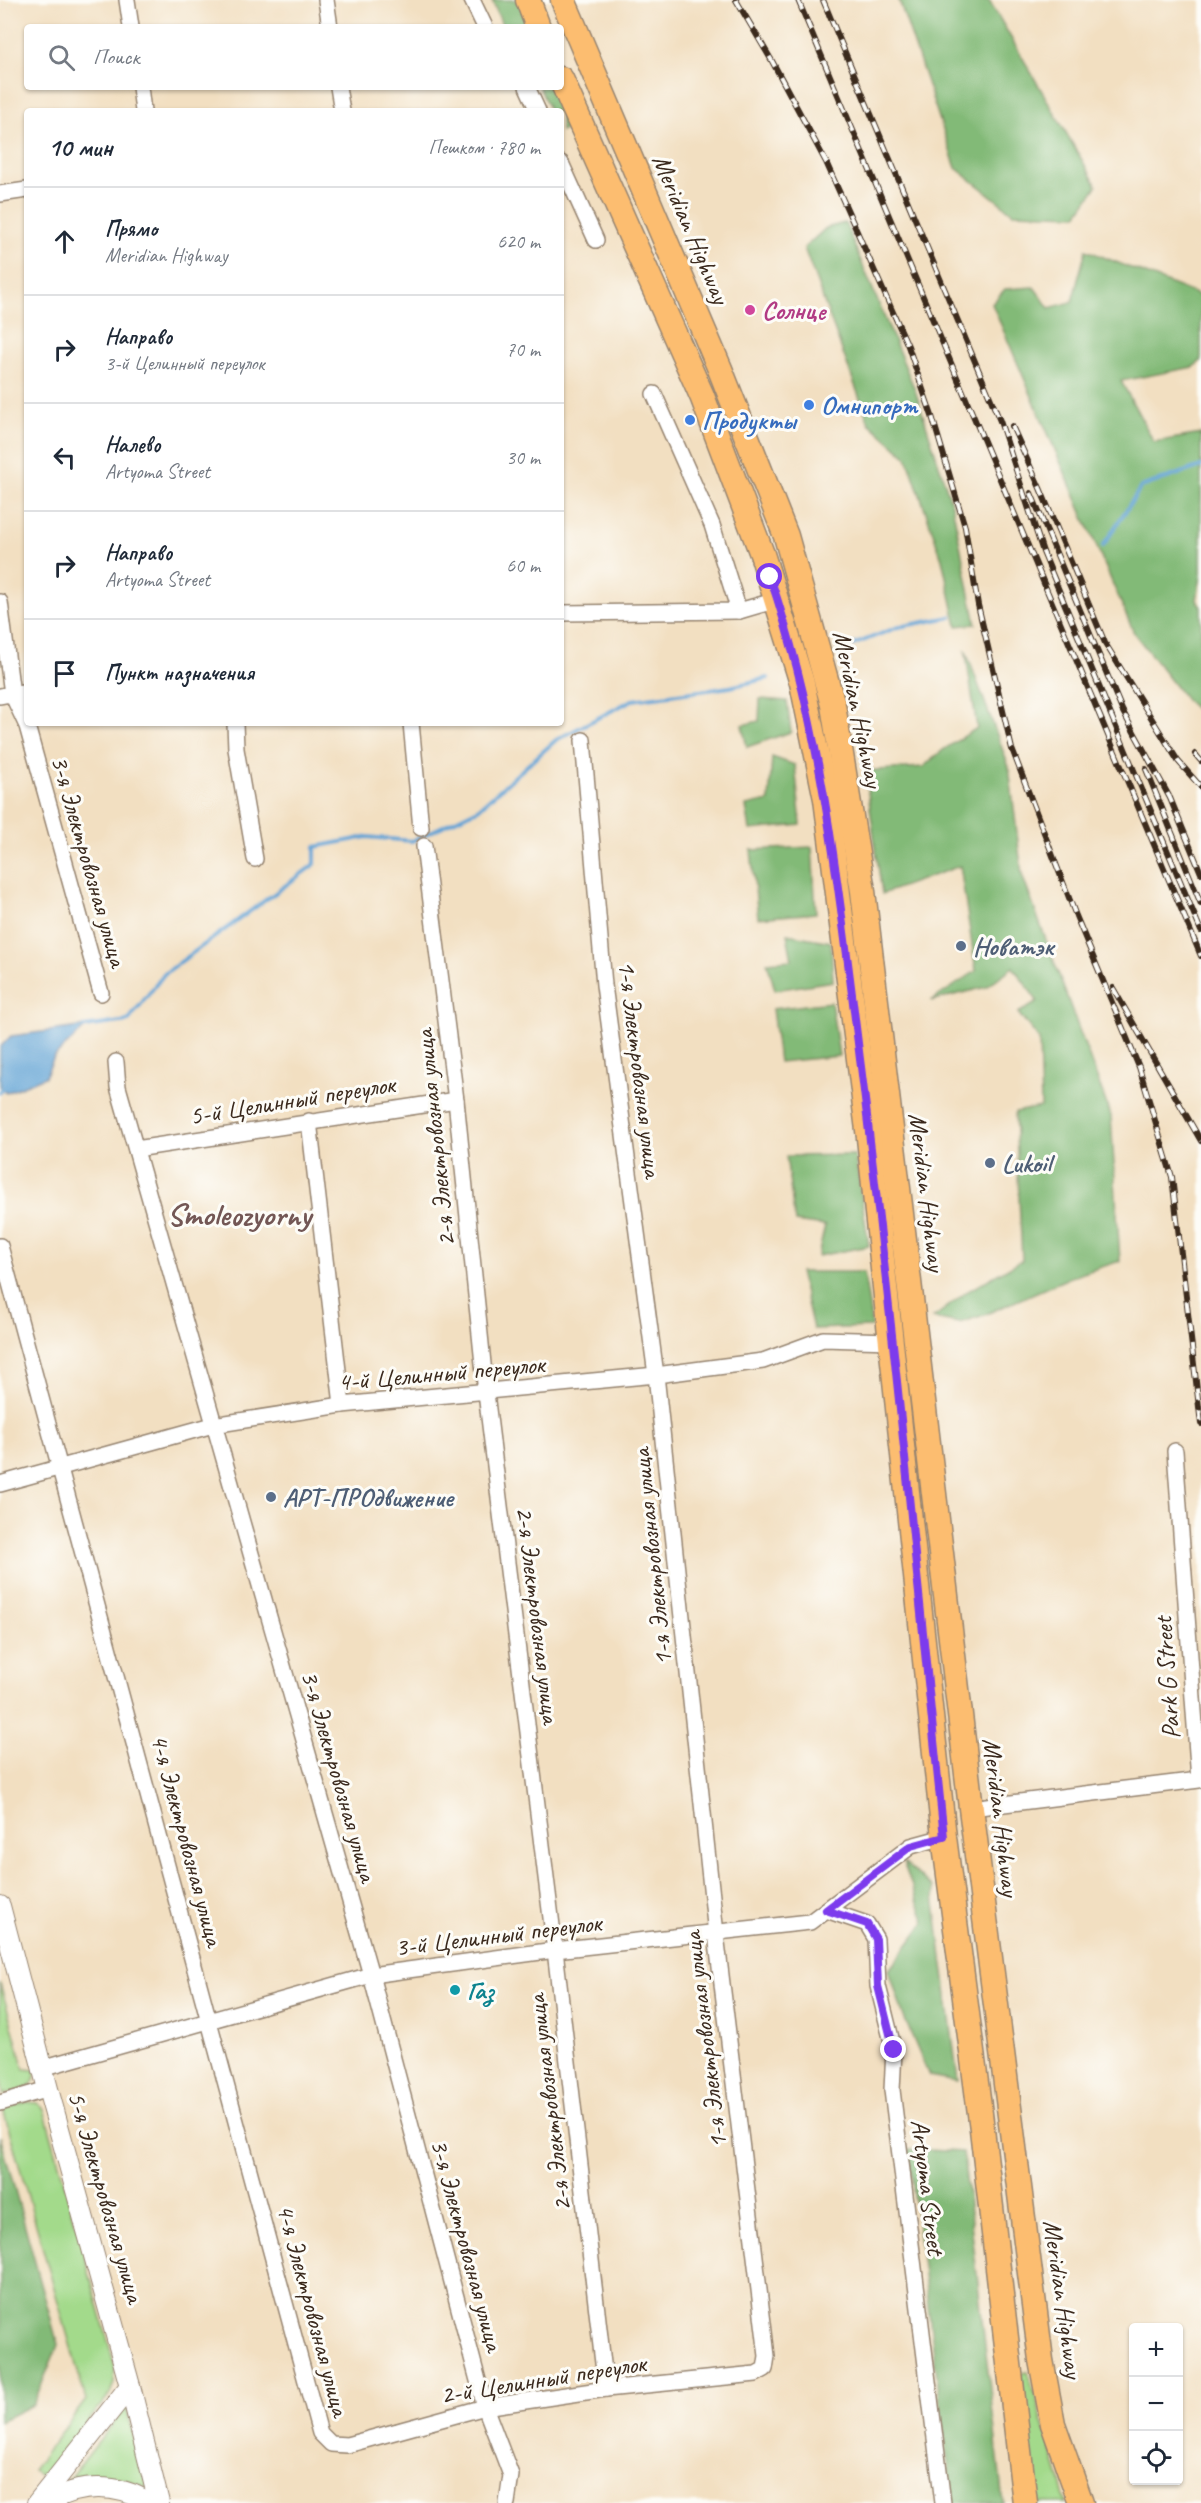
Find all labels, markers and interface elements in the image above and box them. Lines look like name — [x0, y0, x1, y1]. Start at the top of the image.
search box — [24, 24, 564, 90]
icon: search — [45, 41, 78, 74]
text: Поиск — [93, 43, 139, 71]
text: 10 мин — [48, 131, 113, 164]
text: Пешком · 780 m — [428, 135, 540, 160]
street label: Meridian Highway — [645, 149, 738, 311]
text: Прямо — [105, 215, 157, 243]
icon: ahead — [48, 225, 81, 258]
text: 620 m — [497, 229, 540, 254]
text: Meridian Highway — [105, 243, 228, 268]
place label: Солнце — [762, 294, 827, 327]
marker: Солнце — [743, 303, 757, 317]
text: Направо — [105, 323, 172, 351]
icon: right — [48, 333, 81, 366]
text: 70 m — [506, 337, 540, 362]
text: 3-й Целинный переулок — [105, 351, 264, 376]
place label: Омнипорт — [821, 389, 919, 422]
marker: Омнипорт — [802, 398, 816, 412]
place label: Продукты — [702, 404, 798, 437]
marker: Продукты — [683, 413, 697, 427]
text: Налево — [105, 431, 161, 459]
icon: left — [48, 441, 81, 474]
text: 30 m — [506, 445, 540, 470]
text: Artyoma Street — [105, 459, 210, 484]
text: Направо — [105, 539, 172, 567]
icon: right — [48, 549, 81, 582]
text: 60 m — [506, 553, 540, 578]
route start — [756, 563, 782, 589]
text: Artyoma Street — [105, 567, 210, 592]
street label: Meridian Highway — [825, 628, 891, 792]
icon: arrive — [48, 657, 81, 690]
text: Пункт назначения — [105, 659, 254, 687]
street label: 3-я Электровозная улица — [43, 752, 136, 973]
place label: Новатэк — [973, 930, 1056, 963]
marker: Новатэк — [954, 939, 968, 953]
street label: 1-я Электровозная улица — [610, 959, 670, 1182]
street label: 2-я Электровозная улица — [407, 1025, 463, 1248]
street label: 5-й Целинный переулок — [187, 1067, 399, 1133]
street label: Meridian Highway — [901, 1111, 953, 1275]
place label: Lukoil — [1002, 1147, 1055, 1180]
marker: Lukoil — [983, 1156, 997, 1170]
district label: Smoleozyorny — [167, 1194, 314, 1235]
street label: 4-й Целинный переулок — [336, 1347, 548, 1398]
street label: 1-я Электровозная улица — [624, 1444, 680, 1667]
place label: АРТ-ПРОдвижение — [283, 1481, 455, 1514]
marker: АРТ-ПРОдвижение — [264, 1490, 278, 1504]
street label: 2-я Электровозная улица — [508, 1505, 568, 1728]
street label: Park G Street — [1146, 1613, 1188, 1740]
street label: 3-я Электровозная улица — [293, 1667, 386, 1888]
street label: 4-я Электровозная улица — [143, 1730, 232, 1952]
street label: Meridian Highway — [975, 1736, 1027, 1900]
street label: 3-й Целинный переулок — [393, 1906, 605, 1964]
street label: 1-я Электровозная улица — [675, 1927, 735, 2150]
place label: Газ — [467, 1974, 496, 2007]
marker: Газ — [448, 1983, 462, 1997]
street label: 2-я Электровозная улица — [519, 1990, 579, 2213]
route end — [880, 2036, 906, 2062]
street label: 5-я Электровозная улица — [60, 2088, 153, 2309]
street label: Artyoma Street — [903, 2117, 953, 2259]
street label: 3-я Электровозная улица — [423, 2135, 512, 2357]
street label: 4-я Электровозная улица — [269, 2200, 358, 2422]
street label: Meridian Highway — [1036, 2218, 1091, 2382]
map controls — [1129, 2323, 1183, 2485]
button: + — [1129, 2323, 1183, 2377]
street label: 2-й Целинный переулок — [438, 2346, 650, 2412]
button: − — [1129, 2377, 1183, 2431]
button: locate — [1129, 2431, 1183, 2485]

